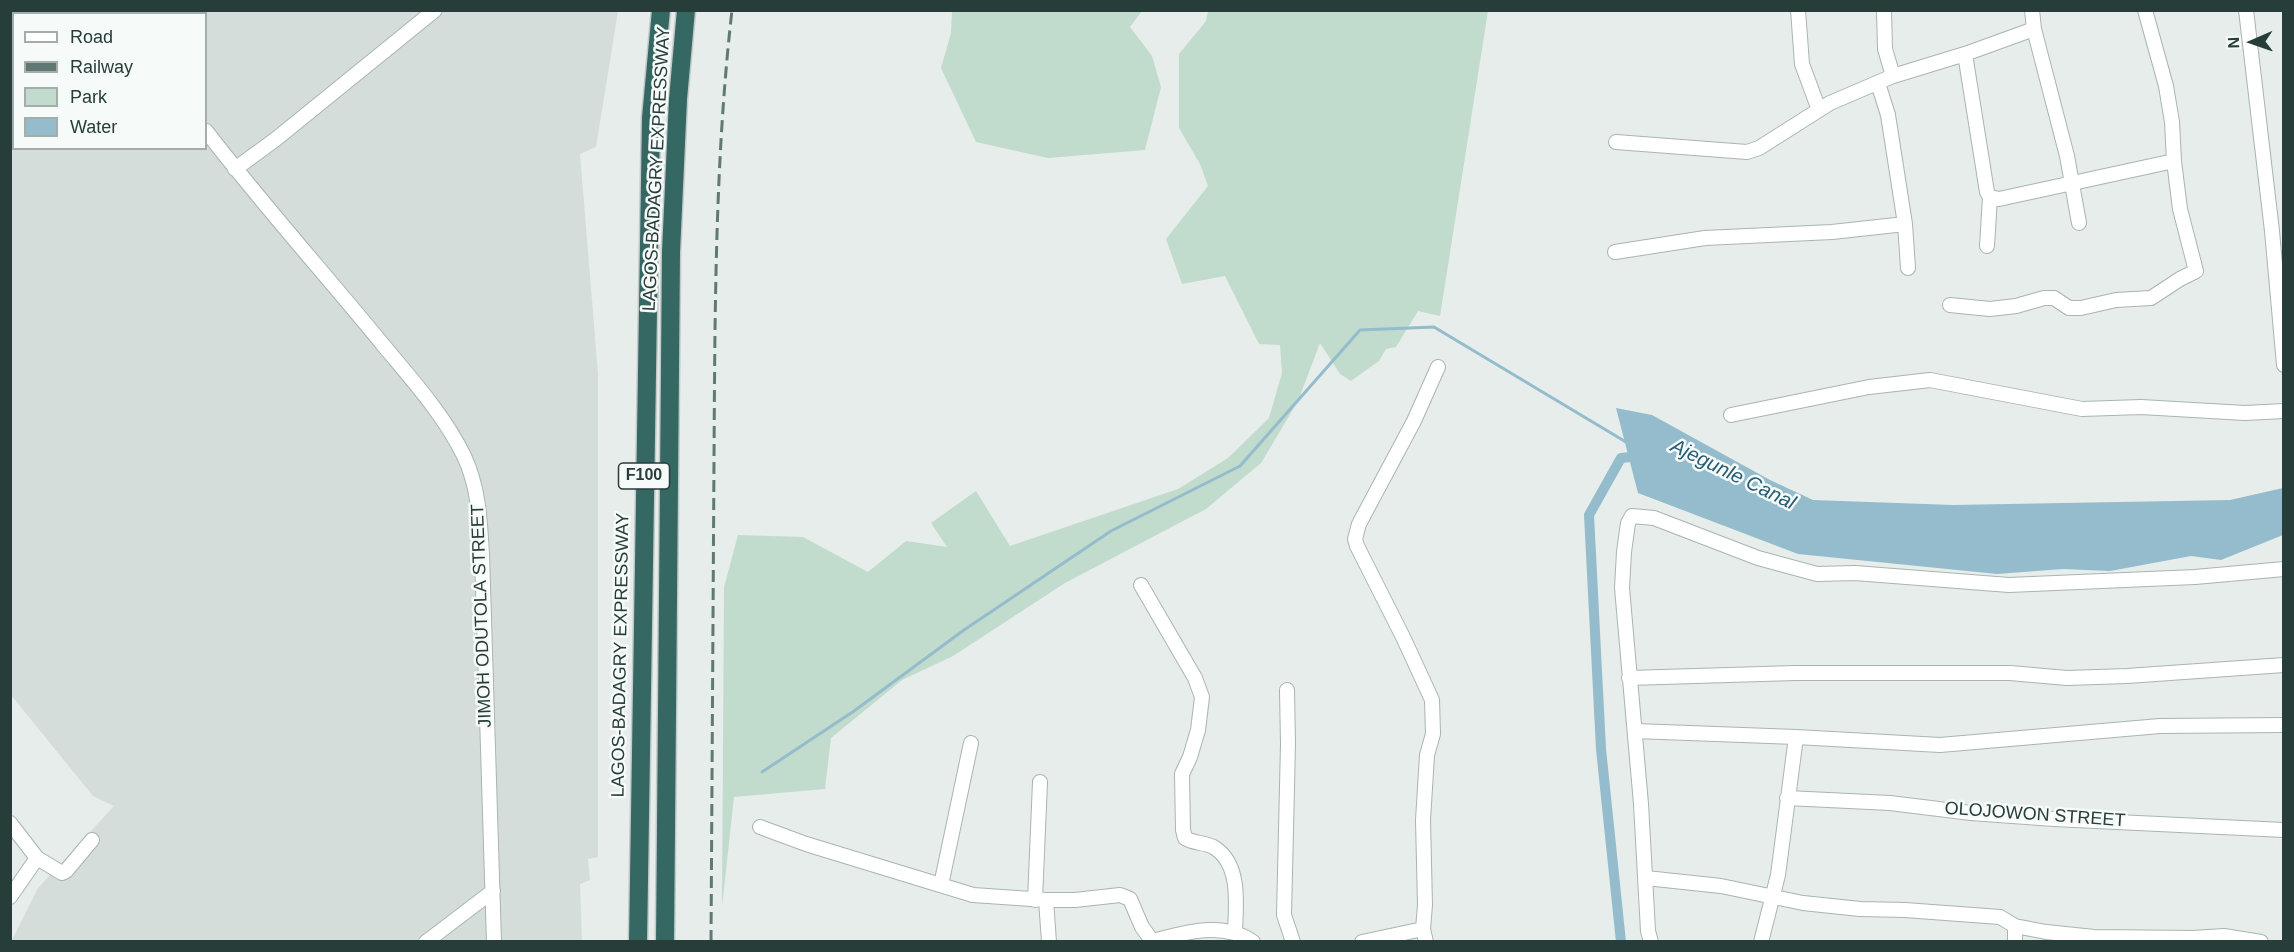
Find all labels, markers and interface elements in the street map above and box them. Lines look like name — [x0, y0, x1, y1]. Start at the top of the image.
legend — [12, 12, 207, 150]
north arrow — [2222, 12, 2282, 72]
street label: LAGOS-BADAGRY EXPRESSWAY — [639, 26, 675, 312]
text: Road — [70, 27, 113, 47]
text: N — [2225, 37, 2242, 49]
text: Railway — [70, 57, 133, 77]
text: Park — [70, 87, 107, 107]
text: Water — [70, 117, 117, 137]
water label: Ajegunle Canal — [1667, 434, 1799, 516]
road number: F100 — [618, 463, 670, 489]
street label: JIMOH ODUTOLA STREET — [467, 504, 497, 728]
street label: LAGOS-BADAGRY EXPRESSWAY — [608, 512, 634, 798]
street label: OLOJOWON STREET — [1944, 798, 2126, 832]

